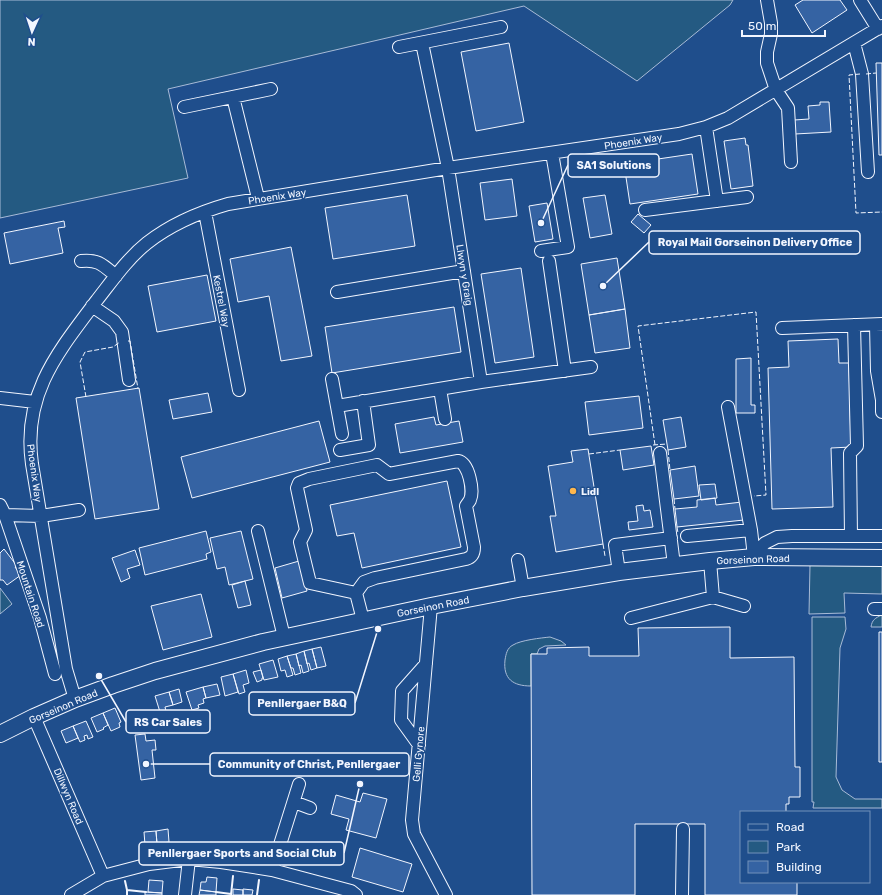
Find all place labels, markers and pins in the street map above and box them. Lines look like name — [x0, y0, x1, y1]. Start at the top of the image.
callout: SA1 Solutions — [568, 154, 659, 177]
callout: Royal Mail Gorseinon Delivery Office — [649, 231, 860, 254]
marker: Lidl — [568, 486, 578, 496]
place label: Lidl — [581, 486, 599, 498]
callout: Penllergaer B&Q — [249, 692, 355, 715]
callout: RS Car Sales — [126, 710, 210, 733]
callout: Community of Christ, Penllergaer — [210, 753, 409, 776]
callout: Penllergaer Sports and Social Club — [139, 842, 344, 865]

